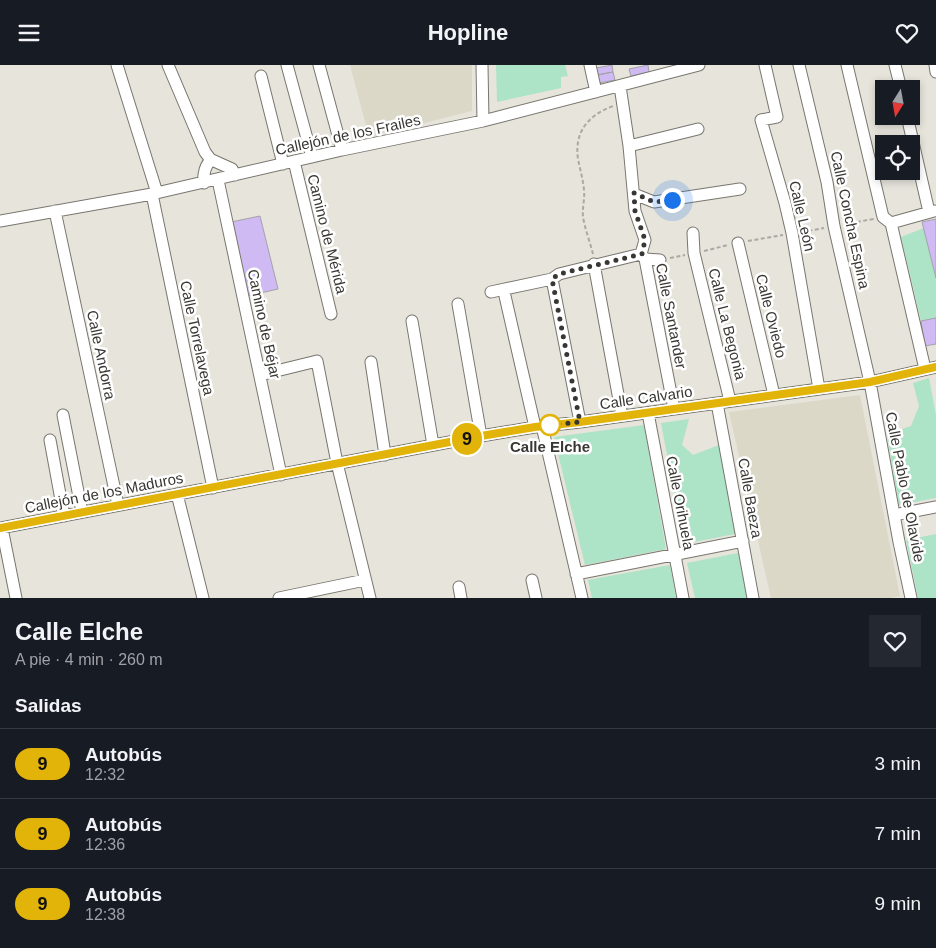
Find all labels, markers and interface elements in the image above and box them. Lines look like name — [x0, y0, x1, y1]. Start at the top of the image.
icon: menu — [15, 19, 43, 47]
icon: heart — [893, 19, 921, 47]
text: Hopline — [428, 20, 508, 45]
north arrow — [875, 80, 920, 125]
map controls — [875, 80, 920, 180]
street label: Callejón de los Frailes — [274, 111, 422, 158]
button: locate — [875, 135, 920, 180]
street label: Calle Concha Espina — [828, 150, 874, 291]
street label: Camino de Mérida — [304, 172, 351, 296]
street label: Calle León — [786, 179, 819, 253]
your location — [660, 188, 685, 213]
street label: Calle Santander — [653, 261, 690, 370]
street label: Calle La Begonia — [705, 266, 750, 382]
street label: Camino de Béjar — [245, 267, 284, 380]
street label: Calle Oviedo — [753, 272, 790, 360]
street label: Calle Torrelavega — [177, 279, 218, 397]
street label: Calle Andorra — [84, 309, 119, 402]
street label: Calle Calvario — [599, 383, 693, 412]
street label: Calle Pablo de Olavide — [883, 410, 928, 563]
marker: Calle Elche — [539, 414, 561, 436]
line badge: 9 — [451, 423, 483, 455]
text: 9 — [462, 429, 472, 449]
place label: Calle Elche — [510, 438, 590, 455]
street label: Calle Orihuela — [663, 455, 698, 552]
street label: Calle Baeza — [735, 457, 766, 540]
street label: Callejón de los Maduros — [23, 469, 185, 516]
button: heart — [869, 615, 921, 667]
text: Calle Elche — [15, 618, 143, 645]
text: A pie · 4 min · 260 m — [15, 651, 163, 668]
text: Salidas — [15, 695, 82, 716]
text: Autobús — [85, 744, 162, 765]
text: 3 min — [875, 753, 921, 774]
text: 9 — [37, 754, 48, 774]
text: 12:32 — [85, 766, 125, 783]
text: Autobús — [85, 814, 162, 835]
text: 7 min — [875, 823, 921, 844]
text: 9 — [37, 824, 48, 844]
text: 12:36 — [85, 836, 125, 853]
text: Autobús — [85, 884, 162, 905]
text: 9 min — [875, 893, 921, 914]
text: 9 — [37, 894, 48, 914]
text: 12:38 — [85, 906, 125, 923]

